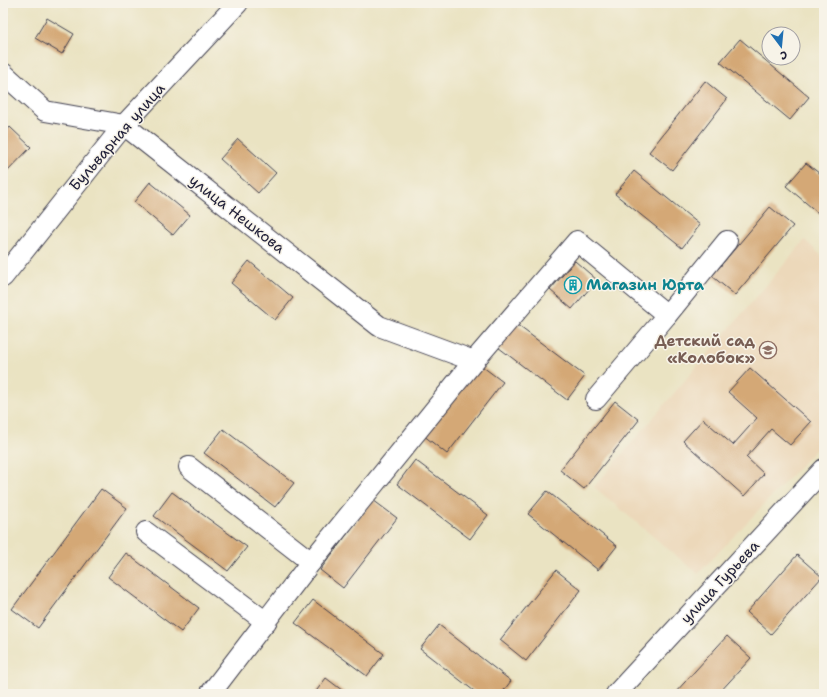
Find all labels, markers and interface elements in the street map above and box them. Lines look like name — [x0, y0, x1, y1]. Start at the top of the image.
north arrow — [761, 26, 801, 66]
text: С — [778, 47, 789, 63]
street label: Бульварная улица — [65, 78, 170, 195]
street label: улица Нешкова — [185, 170, 290, 258]
building icon: Магазин Юрта — [563, 275, 583, 295]
place label: Магазин Юрта — [586, 275, 705, 295]
place label: Детский сад «Колобок» — [654, 331, 756, 368]
school or university icon: Детский сад «Колобок» — [758, 340, 778, 360]
street label: улица Гурьева — [676, 536, 764, 628]

